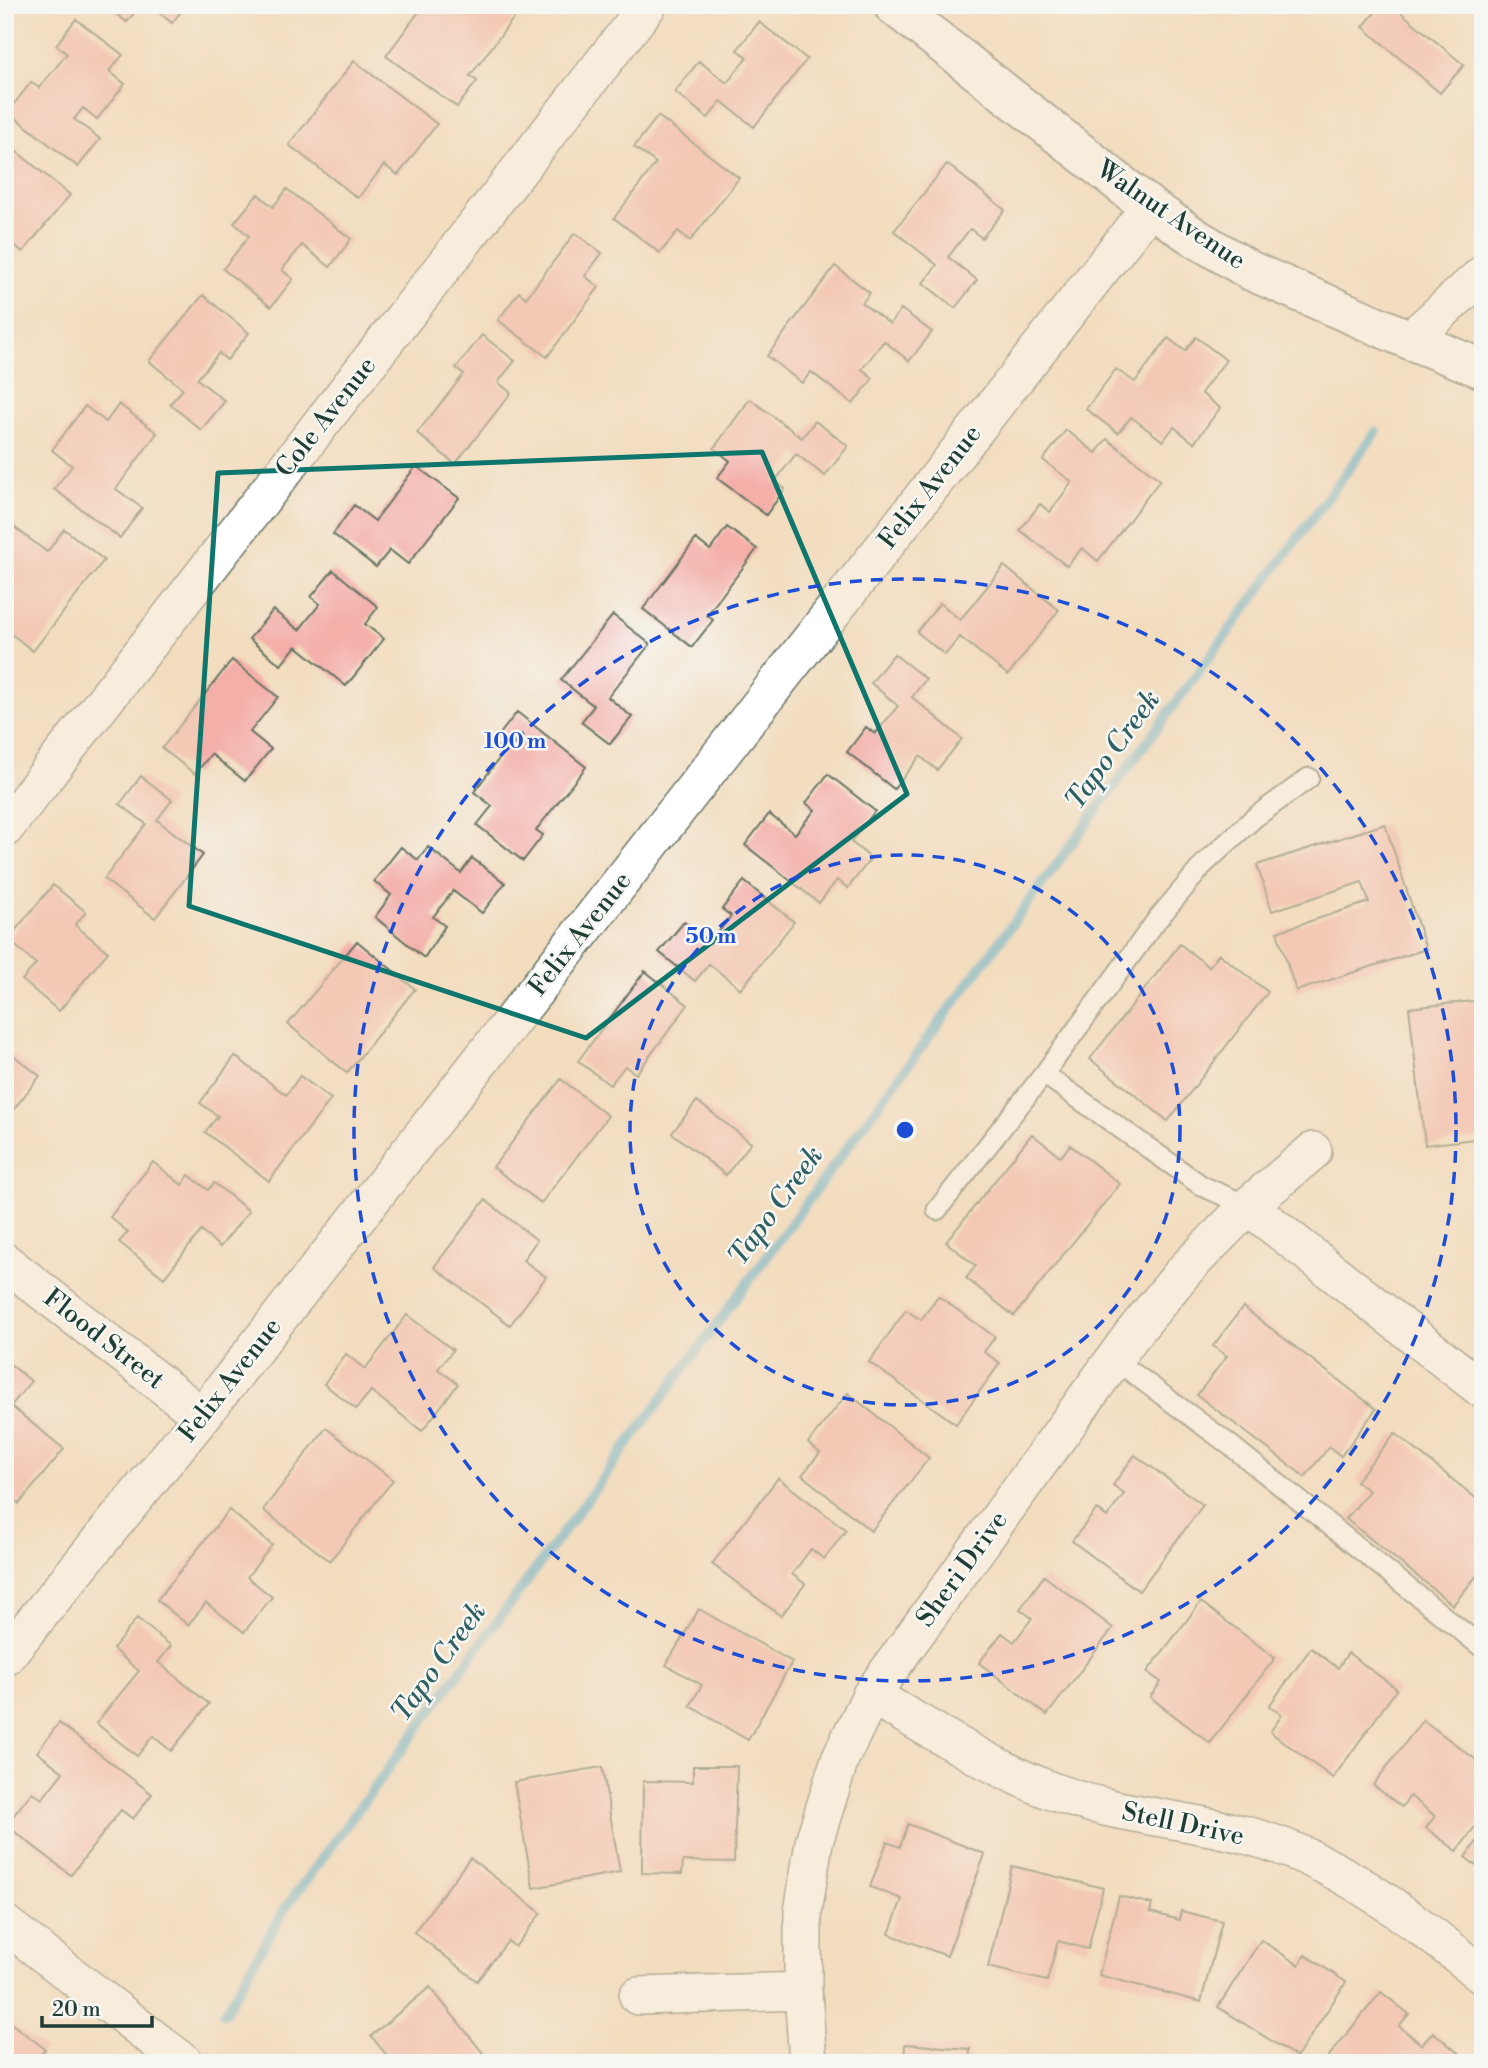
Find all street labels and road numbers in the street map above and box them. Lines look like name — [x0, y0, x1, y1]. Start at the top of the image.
street label: Walnut Avenue — [1089, 153, 1252, 277]
street label: Cole Avenue — [269, 350, 383, 484]
street label: Felix Avenue — [872, 418, 988, 556]
street label: Felix Avenue — [522, 865, 638, 1003]
street label: Flood Street — [37, 1282, 171, 1396]
street label: Felix Avenue — [172, 1311, 288, 1449]
street label: Sheri Drive — [909, 1505, 1015, 1633]
street label: Stell Drive — [1119, 1795, 1247, 1853]

